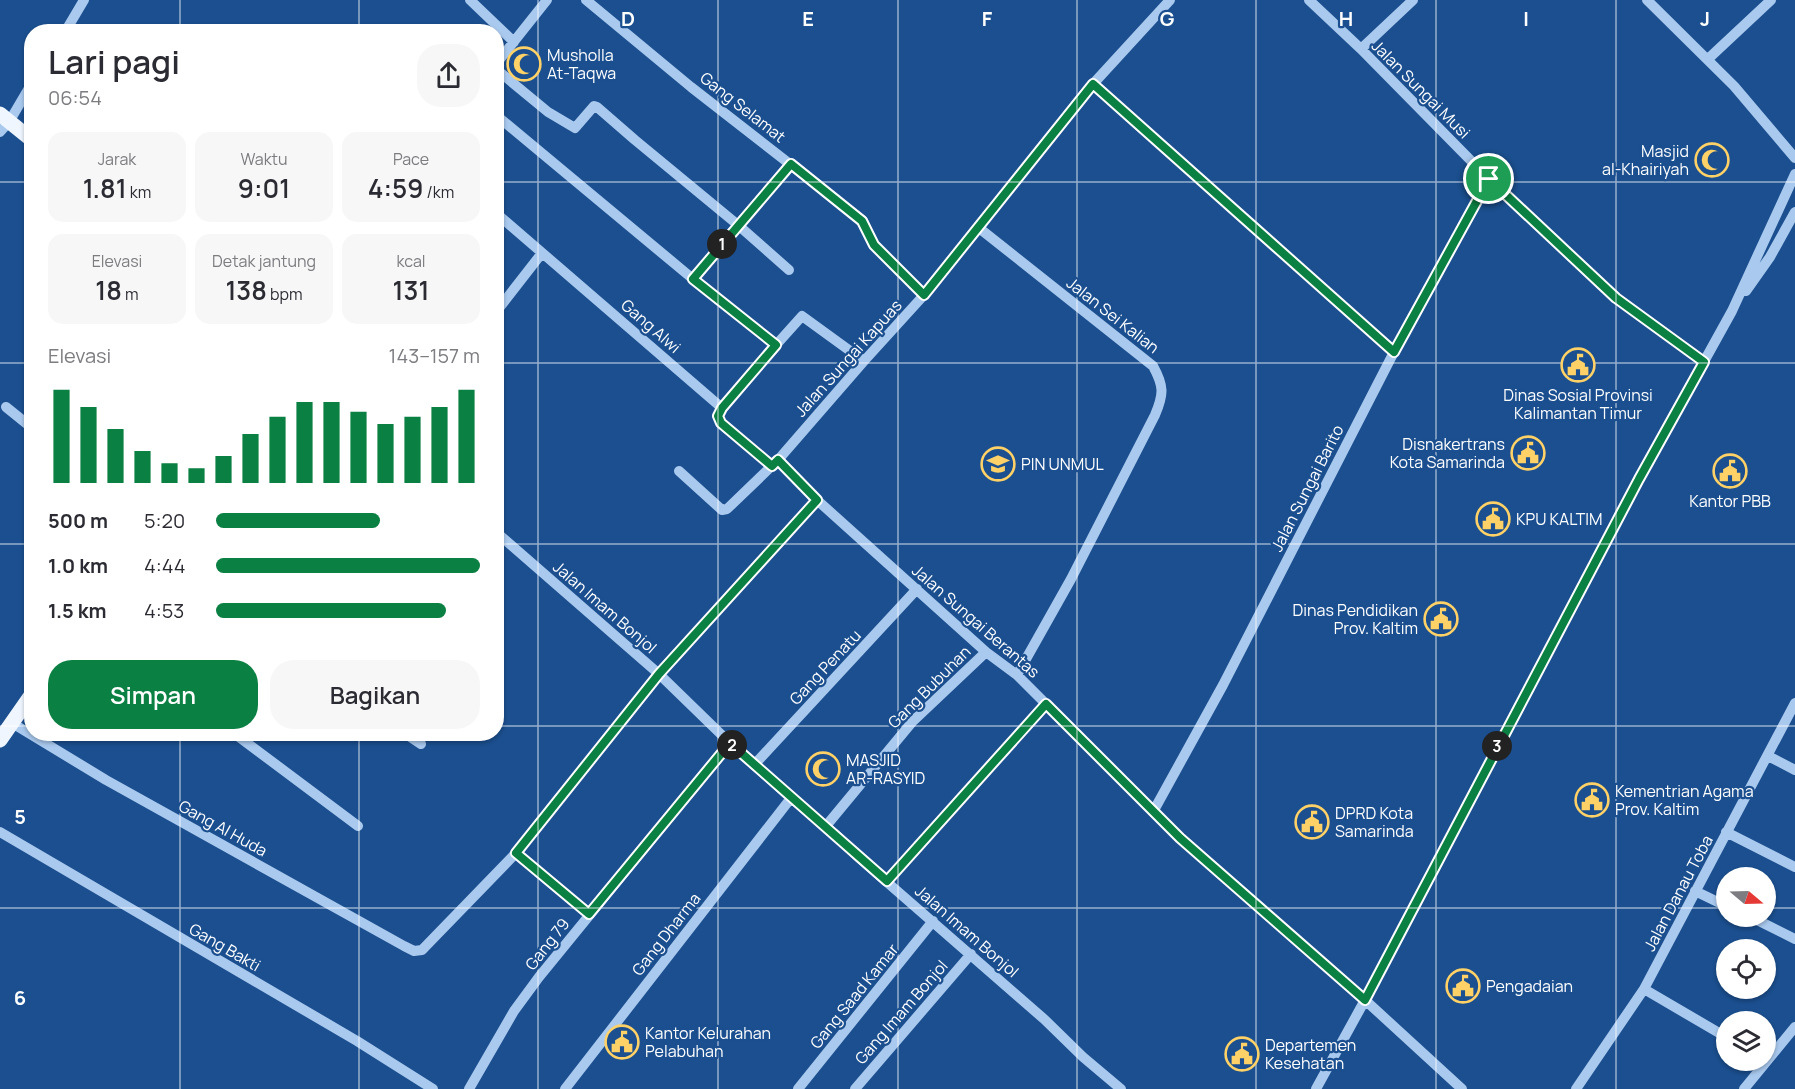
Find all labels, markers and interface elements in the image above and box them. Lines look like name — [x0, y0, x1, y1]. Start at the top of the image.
text: D — [621, 5, 635, 32]
text: E — [802, 5, 814, 32]
text: F — [982, 5, 993, 32]
text: G — [1160, 5, 1175, 32]
text: H — [1339, 5, 1353, 32]
text: I — [1523, 5, 1529, 32]
text: J — [1700, 5, 1710, 32]
street label: Jalan Sungai Musi — [1367, 35, 1475, 143]
text: Lari pagi — [48, 39, 180, 84]
button: share — [417, 44, 480, 107]
place label: Musholla At-Taqwa — [547, 44, 616, 84]
mosque icon: Musholla At-Taqwa — [506, 46, 542, 82]
street label: Gang Selamat — [696, 67, 790, 147]
text: 06:54 — [48, 84, 102, 111]
place label: Masjid al-Khairiyah — [1602, 140, 1689, 180]
mosque icon: Masjid al-Khairiyah — [1694, 142, 1730, 178]
text: Jarak — [98, 148, 136, 170]
text: Waktu — [241, 148, 287, 170]
text: Pace — [393, 148, 429, 170]
pin — [1463, 153, 1514, 204]
icon: arrive — [1472, 162, 1505, 195]
text: 1.81 — [83, 170, 127, 206]
text: 9:01 — [238, 170, 290, 206]
text: 4:59 — [368, 170, 423, 206]
text: km — [127, 181, 151, 203]
text: /km — [423, 181, 454, 203]
pin: 1 — [707, 229, 737, 259]
text: 1 — [718, 233, 726, 255]
text: Elevasi — [92, 250, 142, 272]
text: Detak jantung — [212, 250, 316, 272]
text: kcal — [396, 250, 426, 272]
text: 18 — [95, 272, 122, 308]
text: 138 — [225, 272, 267, 308]
text: 131 — [393, 272, 429, 308]
street label: Jalan Sei Kalian — [1062, 272, 1164, 358]
text: m — [122, 283, 139, 305]
text: bpm — [267, 283, 303, 305]
street label: Gang Alwi — [617, 294, 685, 358]
street label: Jalan Sungai Kapuas — [789, 295, 907, 421]
text: Elevasi — [48, 342, 111, 369]
text: 143–157 m — [389, 342, 480, 369]
public building icon: Dinas Sosial Provinsi Kalimantan Timur — [1560, 347, 1596, 383]
place label: Dinas Sosial Provinsi Kalimantan Timur — [1503, 384, 1653, 424]
street label: Jalan Sungai Barito — [1266, 421, 1348, 555]
place label: Disnakertrans Kota Samarinda — [1390, 433, 1505, 473]
public building icon: Disnakertrans Kota Samarinda — [1510, 435, 1546, 471]
school or university icon: PIN UNMUL — [980, 446, 1016, 482]
place label: PIN UNMUL — [1021, 453, 1104, 475]
public building icon: Kantor PBB — [1712, 453, 1748, 489]
place label: Kantor PBB — [1689, 490, 1771, 512]
public building icon: KPU KALTIM — [1475, 501, 1511, 537]
text: 500 m — [48, 507, 108, 534]
text: 5:20 — [144, 507, 185, 534]
place label: KPU KALTIM — [1516, 508, 1603, 530]
text: 1.0 km — [48, 552, 108, 579]
text: 4:44 — [144, 552, 186, 579]
street label: Jalan Imam Bonjol — [549, 556, 661, 658]
street label: Jalan Sungai Berantas — [907, 559, 1045, 683]
text: 1.5 km — [48, 597, 107, 624]
text: 4:53 — [144, 597, 184, 624]
place label: Dinas Pendidikan Prov. Kaltim — [1293, 599, 1418, 639]
public building icon: Dinas Pendidikan Prov. Kaltim — [1423, 601, 1459, 637]
street label: Gang Penatu — [784, 625, 866, 709]
street label: Gang Bubuhan — [883, 641, 975, 733]
button: Simpan — [48, 660, 258, 729]
button: Bagikan — [270, 660, 480, 729]
pin: 2 — [717, 730, 747, 760]
pin: 3 — [1482, 731, 1512, 761]
text: 2 — [727, 734, 737, 756]
text: 3 — [1492, 735, 1502, 757]
place label: MASJID AR-RASYID — [846, 749, 926, 789]
mosque icon: MASJID AR-RASYID — [805, 751, 841, 787]
place label: Kementrian Agama Prov. Kaltim — [1615, 780, 1754, 820]
public building icon: Kementrian Agama Prov. Kaltim — [1574, 782, 1610, 818]
street label: Gang Al Huda — [175, 795, 271, 861]
place label: DPRD Kota Samarinda — [1335, 802, 1414, 842]
text: 5 — [14, 803, 26, 830]
public building icon: DPRD Kota Samarinda — [1294, 804, 1330, 840]
street label: Jalan Danau Toba — [1638, 831, 1718, 955]
north arrow — [1716, 867, 1776, 927]
map controls — [1716, 867, 1776, 1071]
street label: Jalan Imam Bonjol — [911, 880, 1023, 982]
street label: Gang Dharma — [627, 888, 705, 980]
street label: Gang 79 — [520, 913, 574, 975]
street label: Gang Bakti — [185, 918, 265, 976]
street label: Gang Saad Kamar — [805, 939, 903, 1053]
button: locate — [1716, 939, 1776, 999]
street label: Gang Imam Bonjol — [850, 955, 952, 1069]
public building icon: Pengadaian — [1445, 968, 1481, 1004]
place label: Pengadaian — [1486, 975, 1573, 997]
text: 6 — [14, 984, 26, 1011]
button: layers — [1716, 1011, 1776, 1071]
place label: Kantor Kelurahan Pelabuhan — [645, 1022, 771, 1062]
public building icon: Kantor Kelurahan Pelabuhan — [604, 1024, 640, 1060]
place label: Departemen Kesehatan — [1265, 1034, 1356, 1074]
public building icon: Departemen Kesehatan — [1224, 1036, 1260, 1072]

